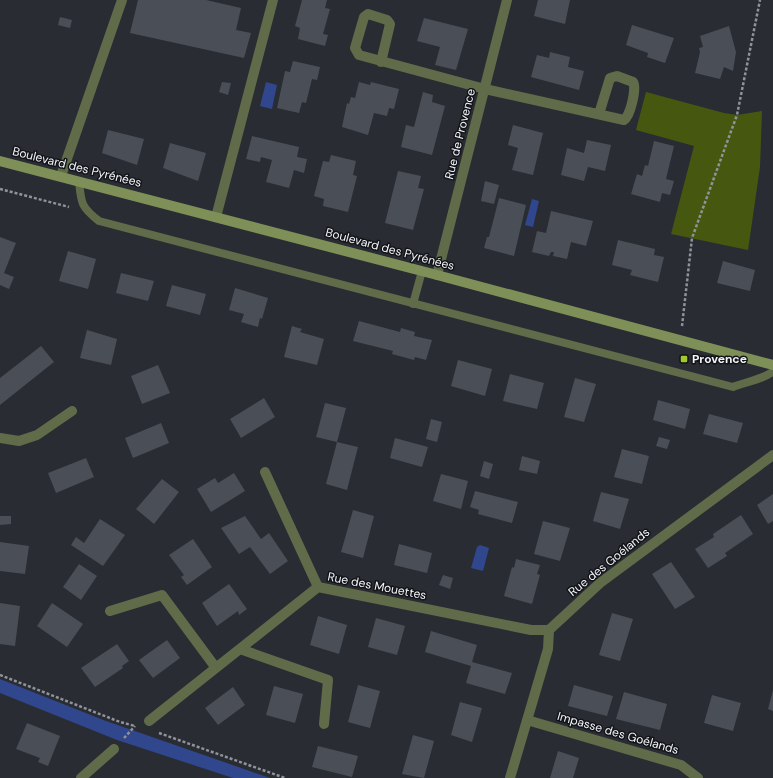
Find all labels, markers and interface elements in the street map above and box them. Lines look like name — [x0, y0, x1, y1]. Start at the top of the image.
street label: Rue de Provence — [441, 87, 479, 181]
street label: Boulevard des Pyrénées — [11, 143, 143, 191]
street label: Boulevard des Pyrénées — [324, 224, 456, 274]
place label: Provence — [692, 351, 747, 367]
marker: Provence — [679, 354, 689, 364]
street label: Rue des Goélands — [565, 524, 653, 600]
street label: Rue des Mouettes — [326, 569, 428, 603]
street label: Impasse des Goélands — [555, 708, 681, 758]

